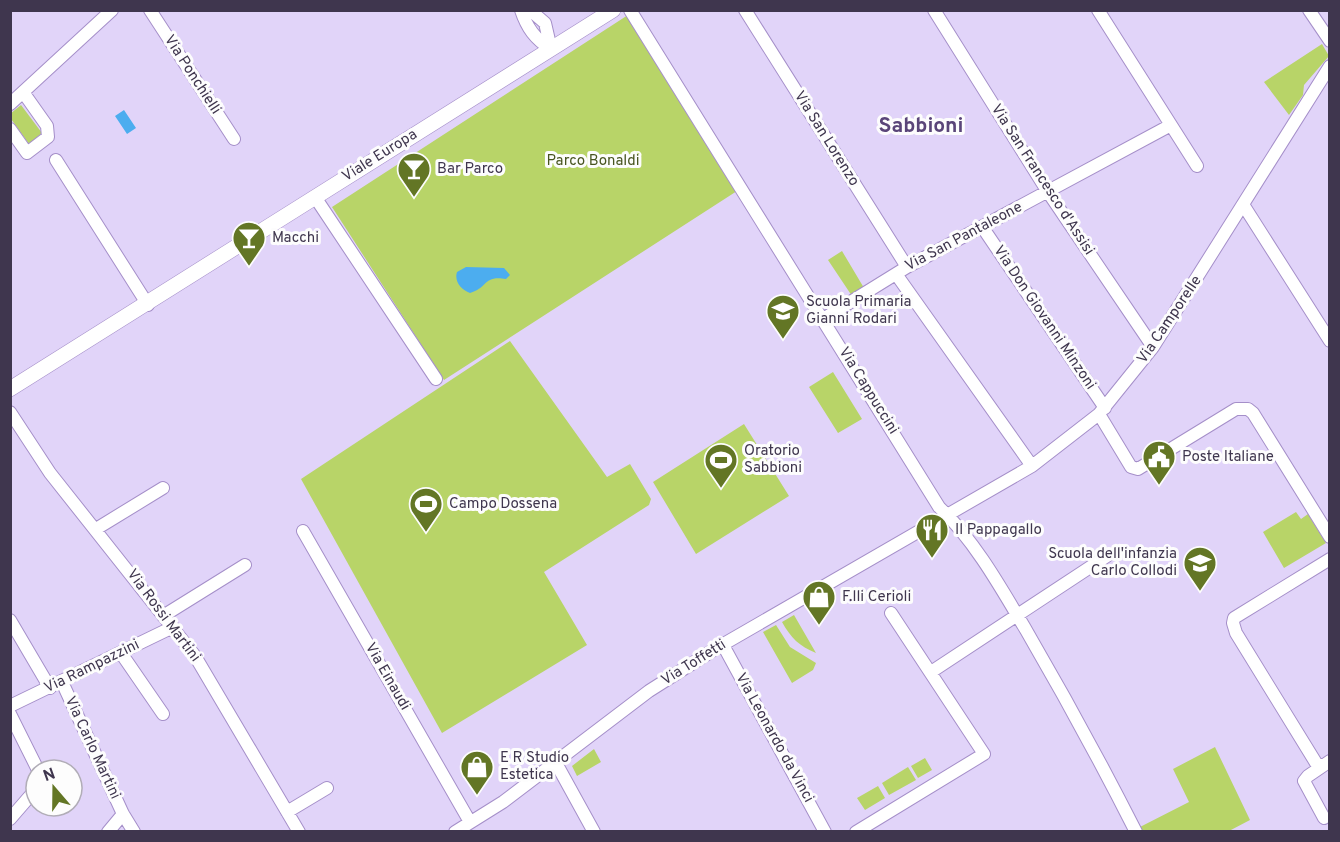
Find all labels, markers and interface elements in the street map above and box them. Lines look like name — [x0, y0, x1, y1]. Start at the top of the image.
street label: Via Ponchielli — [159, 32, 225, 118]
street label: Via San Lorenzo — [789, 88, 863, 190]
street label: Via San Francesco d'Assisi — [986, 101, 1098, 259]
district label: Sabbioni — [879, 113, 963, 140]
street label: Viale Europa — [339, 125, 421, 187]
bar icon: Bar Parco — [396, 151, 432, 198]
park label: Parco Bonaldi — [546, 152, 640, 171]
place label: Bar Parco — [437, 160, 503, 179]
street label: Via San Pantaleone — [902, 198, 1026, 276]
bar icon: Macchi — [231, 220, 267, 267]
place label: Macchi — [272, 229, 319, 248]
street label: Via Don Giovanni Minzoni — [989, 242, 1099, 394]
street label: Via Camporelle — [1134, 272, 1206, 368]
school or university icon: Scuola Primaria Gianni Rodari — [765, 293, 801, 340]
place label: Scuola Primaria Gianni Rodari — [806, 293, 912, 329]
street label: Via Cappuccini — [834, 344, 902, 438]
public building icon: Poste Italiane — [1141, 439, 1177, 486]
sports icon: Oratorio Sabbioni — [703, 442, 739, 489]
place label: Oratorio Sabbioni — [744, 442, 802, 478]
place label: Poste Italiane — [1182, 448, 1274, 467]
sports icon: Campo Dossena — [408, 486, 444, 533]
place label: Campo Dossena — [449, 495, 557, 514]
restaurant icon: Il Pappagallo — [914, 512, 950, 559]
place label: Il Pappagallo — [955, 521, 1042, 540]
place label: Scuola dell'infanzia Carlo Collodi — [1048, 545, 1177, 581]
school or university icon: Scuola dell'infanzia Carlo Collodi — [1182, 545, 1218, 592]
street label: Via Rossi Martini — [122, 566, 204, 666]
shop icon: F.lli Cerioli — [801, 579, 837, 626]
place label: F.lli Cerioli — [842, 588, 911, 607]
street label: Via Rampazzini — [41, 636, 143, 698]
street label: Via Toffetti — [658, 636, 730, 690]
street label: Via Einaudi — [360, 640, 414, 714]
street label: Via Leonardo da Vinci — [730, 670, 818, 806]
street label: Via Carlo Martini — [60, 693, 124, 803]
shop icon: E R Studio Estetica — [459, 749, 495, 796]
place label: E R Studio Estetica — [500, 749, 569, 785]
north arrow — [24, 758, 84, 818]
text: N — [41, 764, 58, 787]

